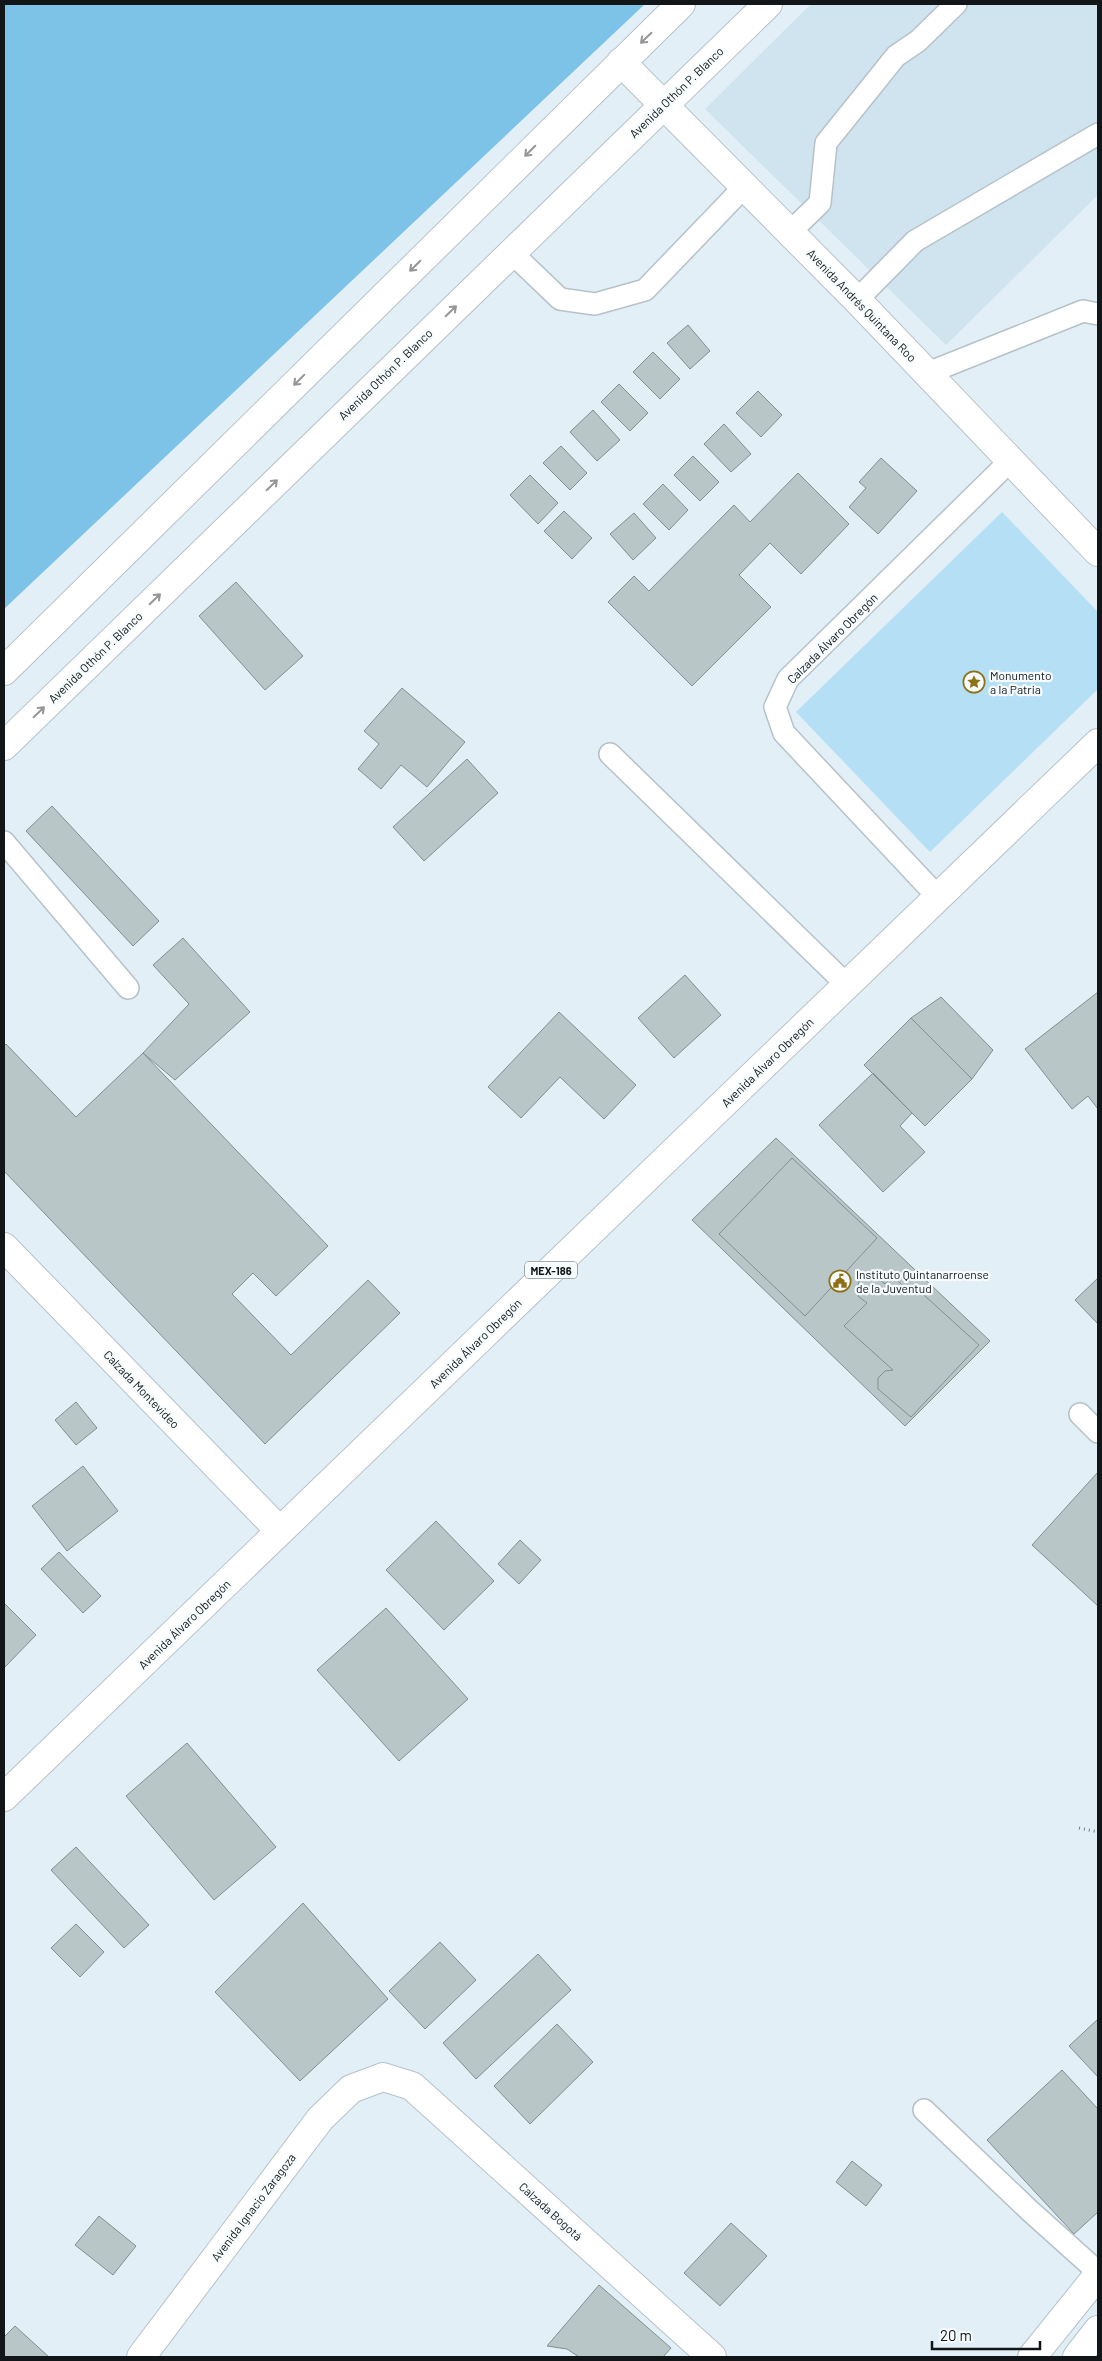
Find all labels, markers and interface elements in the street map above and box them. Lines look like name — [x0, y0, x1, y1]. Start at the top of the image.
one-way arrow — [640, 32, 653, 44]
street label: Avenida Othón P. Blanco — [626, 44, 726, 140]
one-way arrow — [525, 145, 537, 157]
street label: Avenida Andrés Quintana Roo — [804, 246, 920, 364]
one-way arrow — [409, 259, 421, 271]
one-way arrow — [444, 305, 457, 317]
street label: Avenida Othón P. Blanco — [335, 326, 435, 422]
one-way arrow — [293, 374, 305, 386]
one-way arrow — [265, 479, 278, 491]
street label: Calzada Álvaro Obregón — [784, 590, 880, 686]
one-way arrow — [149, 593, 161, 605]
street label: Avenida Othón P. Blanco — [45, 609, 145, 705]
place label: Monumento a la Patria — [990, 668, 1051, 696]
place icon: Monumento a la Patria — [962, 670, 986, 694]
one-way arrow — [32, 706, 45, 718]
street label: Avenida Álvaro Obregón — [718, 1014, 816, 1110]
road number: MEX-186 — [525, 1262, 577, 1278]
place label: Instituto Quintanarroense de la Juventud — [856, 1267, 989, 1295]
public building icon: Instituto Quintanarroense de la Juventud — [828, 1269, 852, 1293]
street label: Avenida Álvaro Obregón — [426, 1295, 524, 1391]
street label: Calzada Montevideo — [101, 1347, 183, 1431]
street label: Avenida Álvaro Obregón — [135, 1576, 233, 1672]
street label: Avenida Ignacio Zaragoza — [208, 2150, 298, 2264]
street label: Calzada Bogotá — [517, 2179, 585, 2243]
scale bar — [932, 2318, 1040, 2350]
text: 20 m — [940, 2326, 972, 2344]

